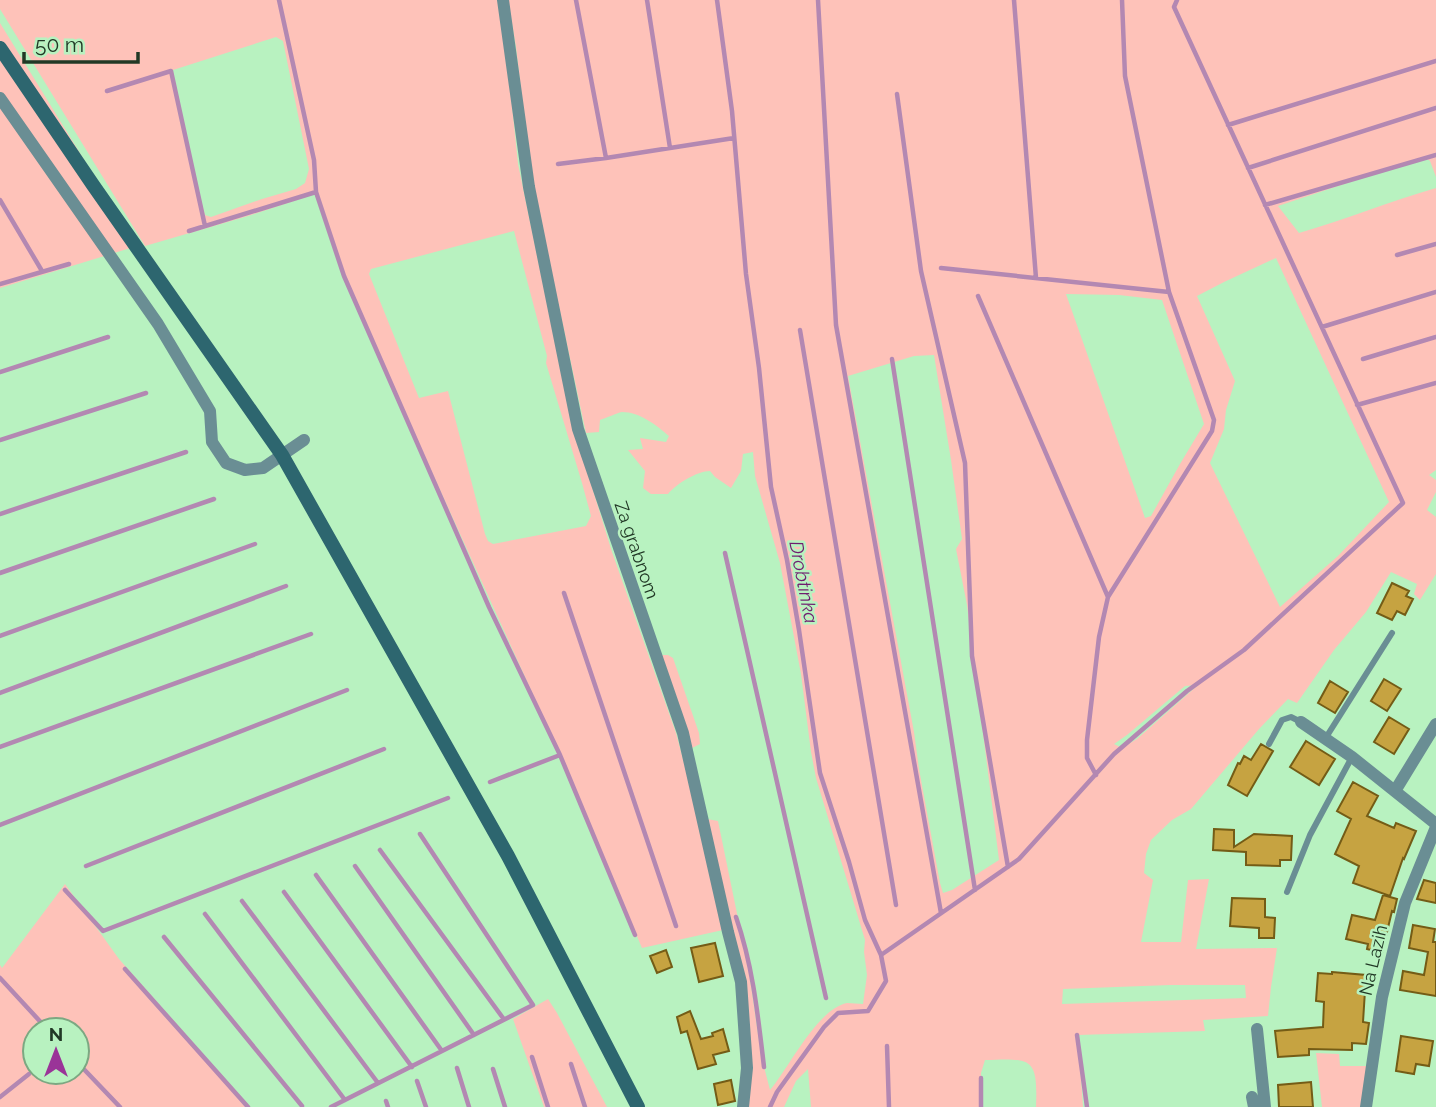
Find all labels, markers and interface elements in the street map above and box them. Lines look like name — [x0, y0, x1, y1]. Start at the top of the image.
scale bar — [24, 21, 138, 65]
text: 50 m — [35, 32, 84, 57]
street label: Za grabnom — [611, 498, 663, 602]
water label: Drobtinka — [785, 539, 823, 625]
street label: Na Lazih — [1355, 923, 1391, 997]
north arrow — [21, 1016, 91, 1086]
text: N — [49, 1023, 63, 1045]

